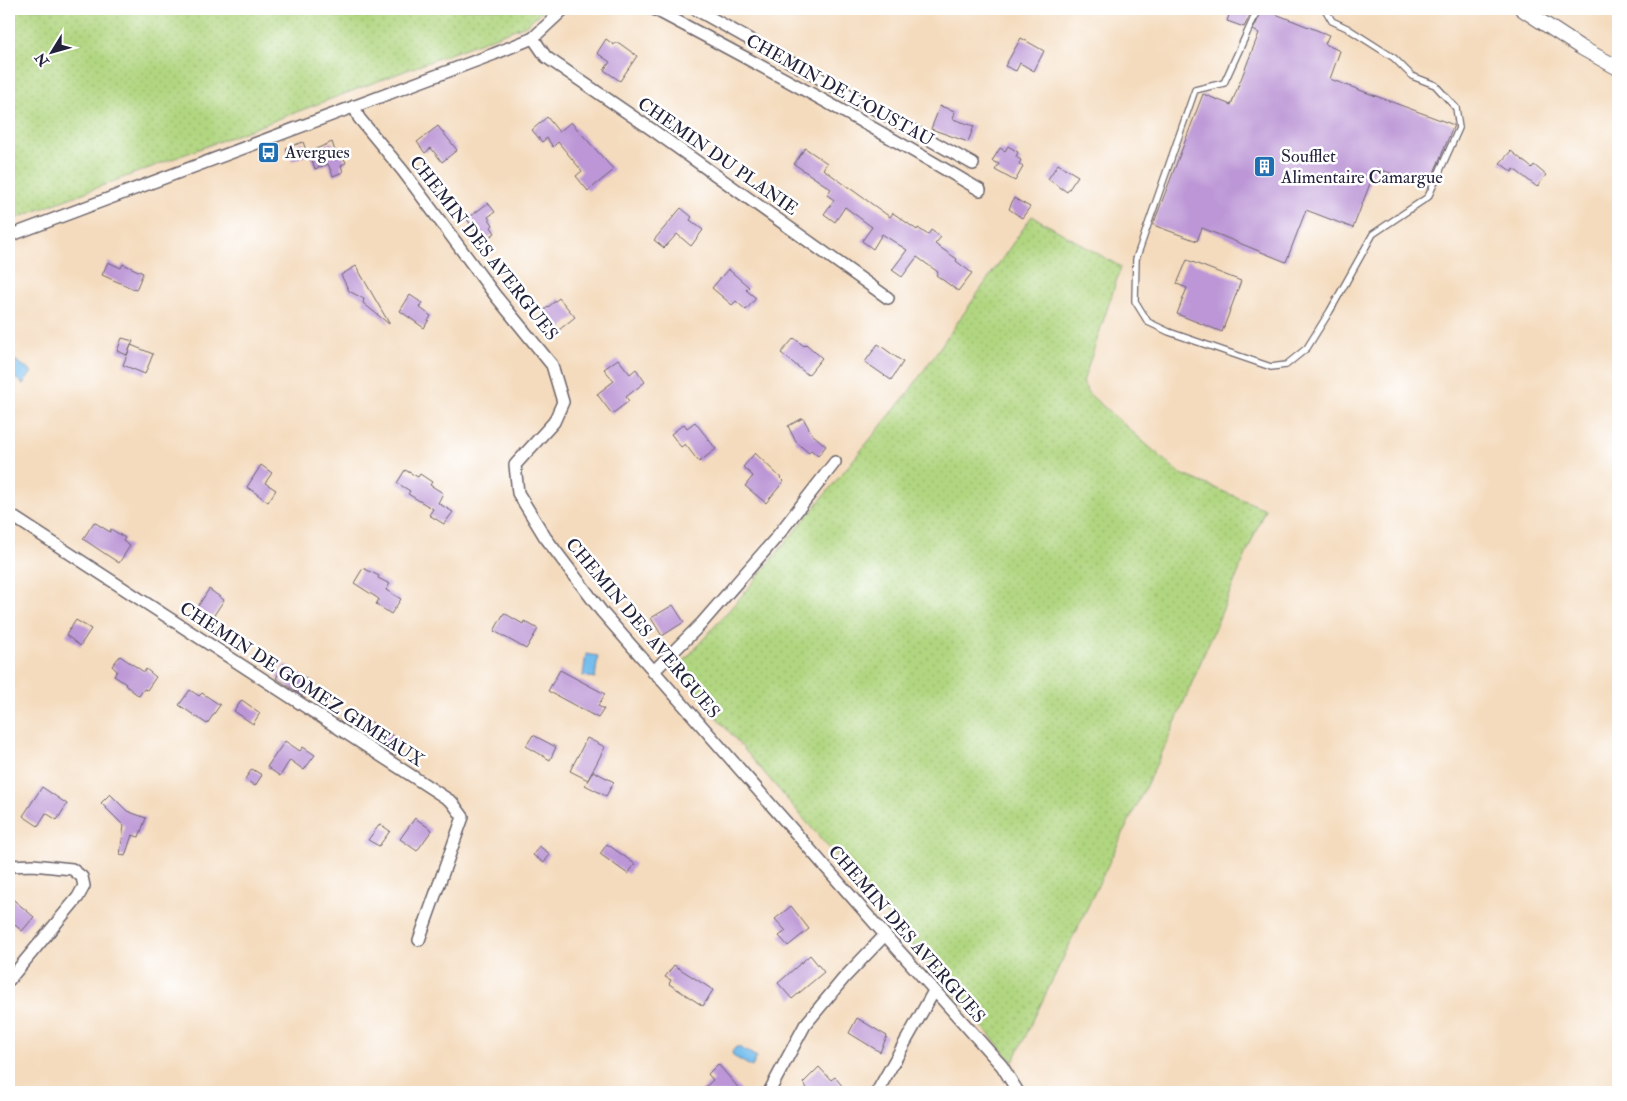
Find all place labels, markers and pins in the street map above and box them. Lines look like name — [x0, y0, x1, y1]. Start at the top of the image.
bus stop icon: Avergues — [257, 140, 281, 164]
place label: Avergues — [284, 141, 350, 164]
place label: Soufflet Alimentaire Camargue — [1280, 145, 1443, 189]
building icon: Soufflet Alimentaire Camargue — [1253, 154, 1277, 178]

